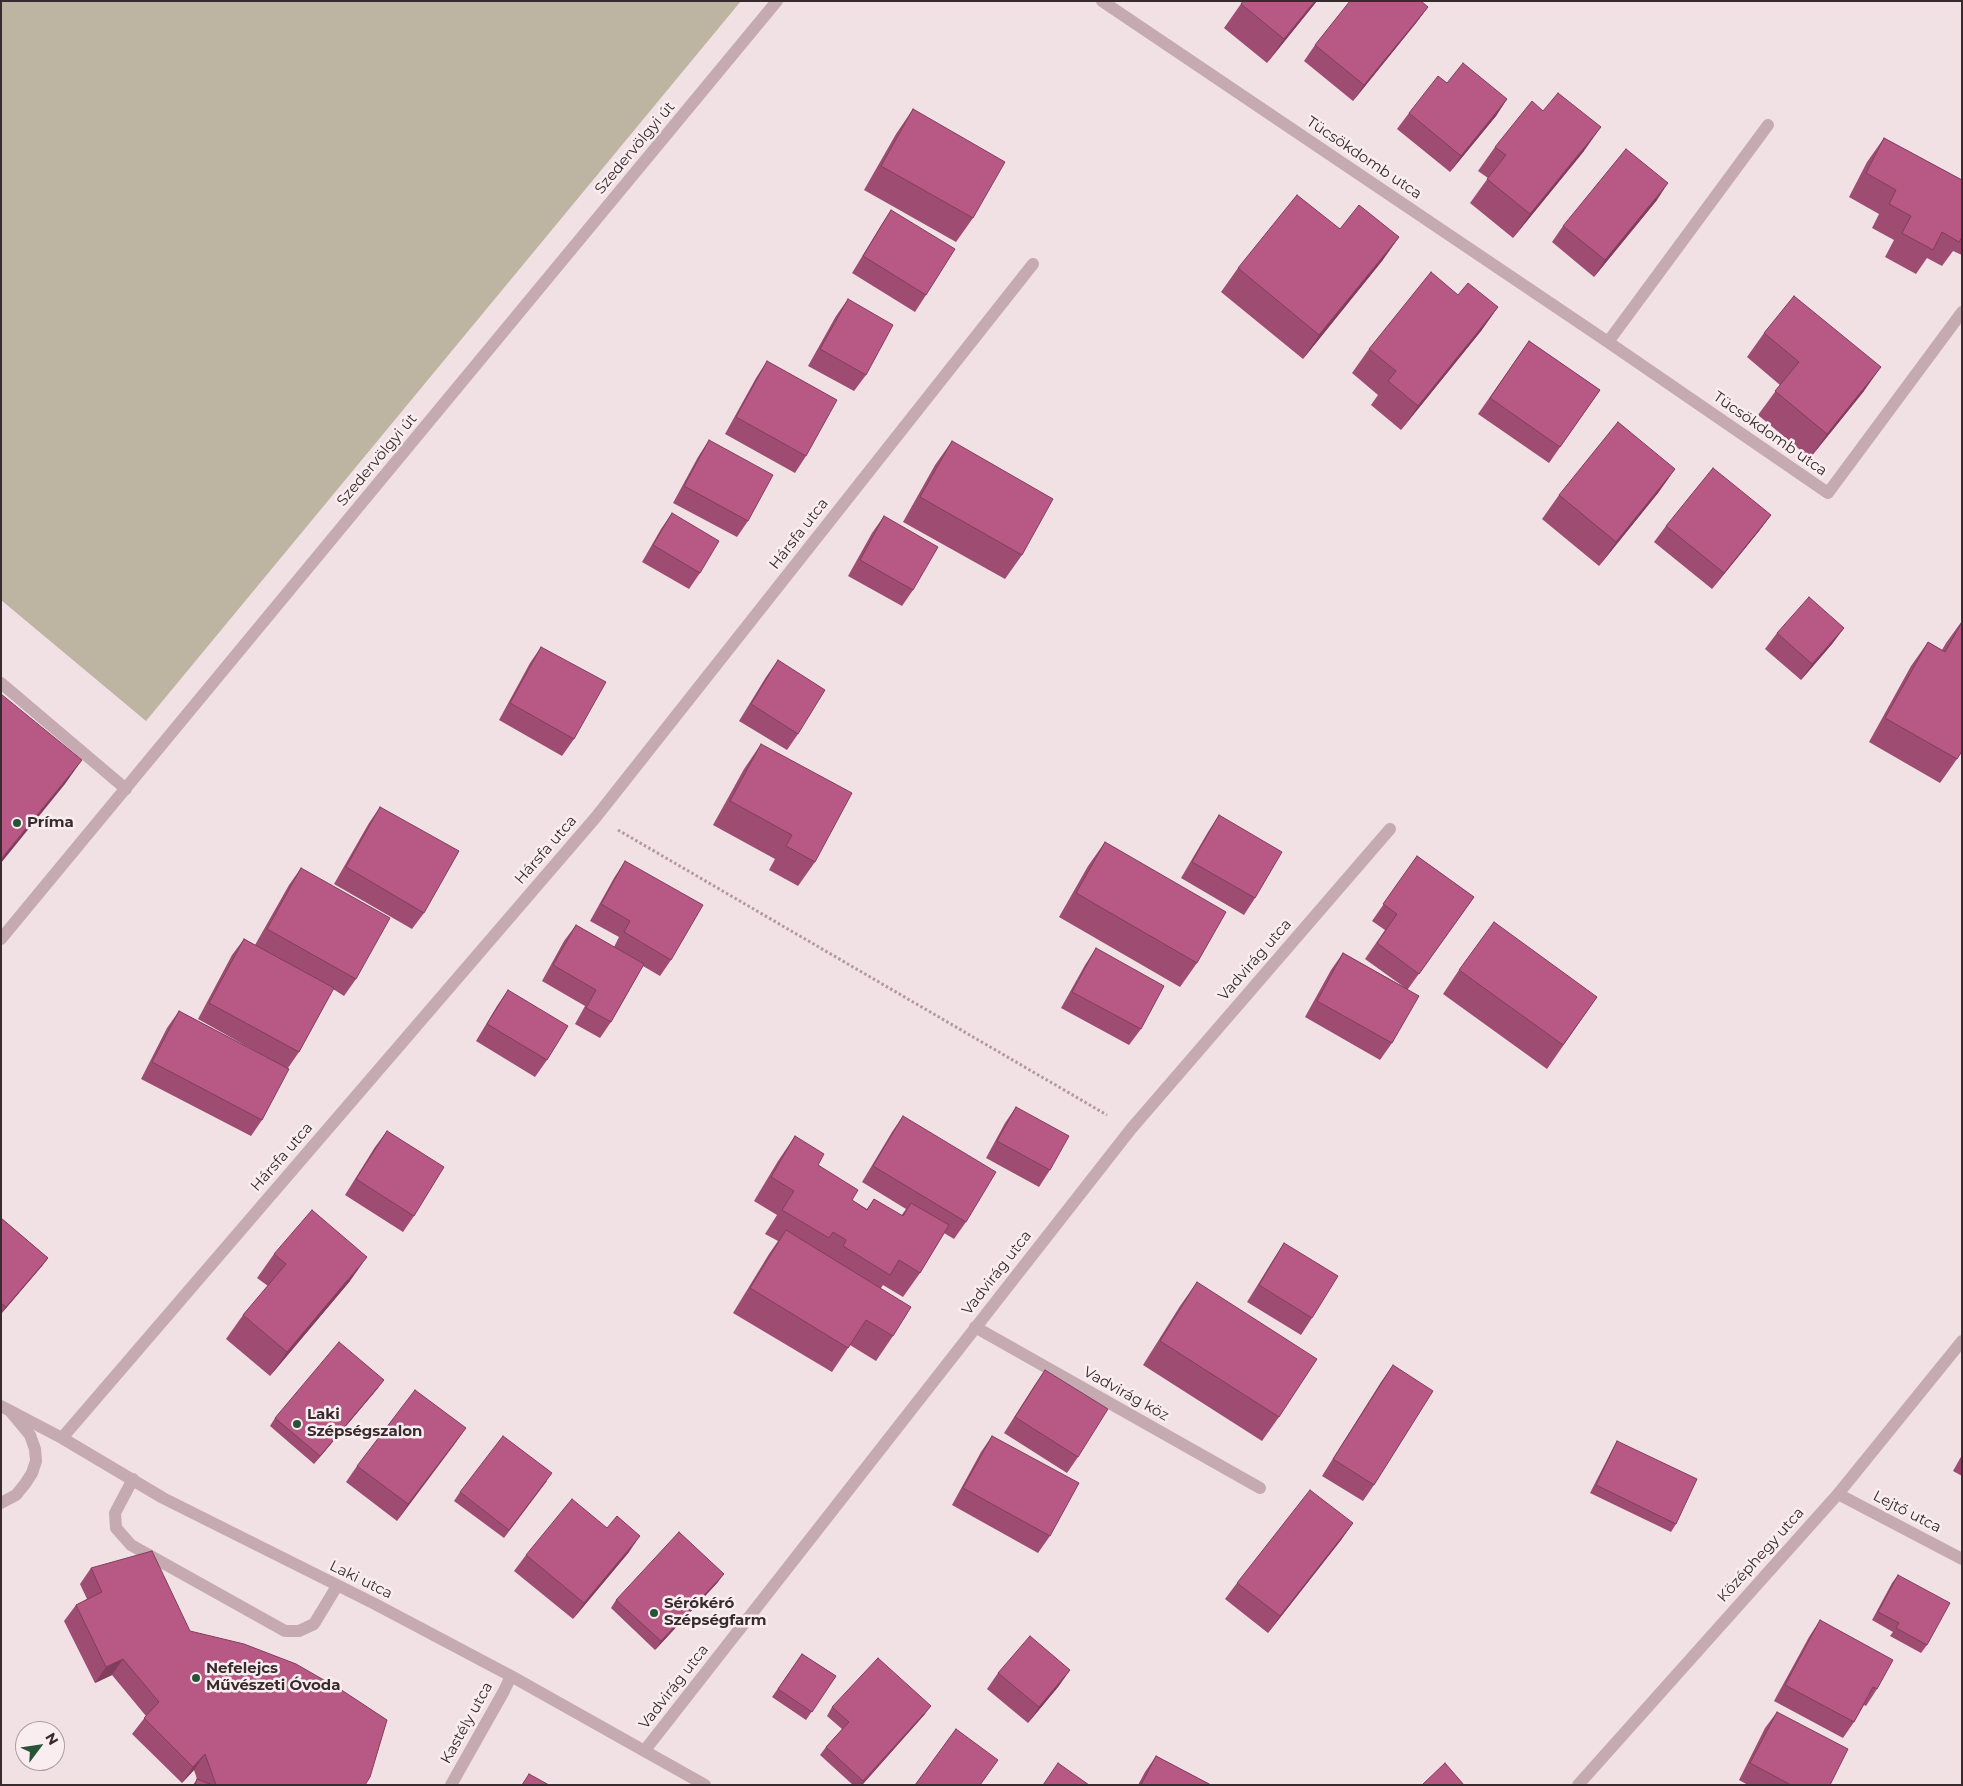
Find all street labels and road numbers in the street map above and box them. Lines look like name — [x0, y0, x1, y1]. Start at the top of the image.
street label: Szedervölgyi út — [591, 98, 679, 198]
street label: Tücsökdomb utca — [1303, 113, 1425, 203]
street label: Tücsökdomb utca — [1710, 388, 1830, 480]
street label: Szedervölgyi út — [333, 410, 421, 510]
street label: Hársfa utca — [766, 495, 832, 573]
street label: Hársfa utca — [511, 812, 581, 888]
street label: Vadvirág utca — [1215, 915, 1295, 1005]
street label: Hársfa utca — [247, 1119, 317, 1195]
street label: Vadvirág utca — [958, 1227, 1036, 1319]
street label: Vadvirág köz — [1080, 1363, 1172, 1425]
street label: Lejtő utca — [1870, 1487, 1944, 1537]
street label: Középhegy utca — [1714, 1504, 1808, 1606]
street label: Laki utca — [327, 1557, 395, 1603]
street label: Vadvirág utca — [635, 1641, 713, 1733]
street label: Kastély utca — [437, 1679, 497, 1767]

